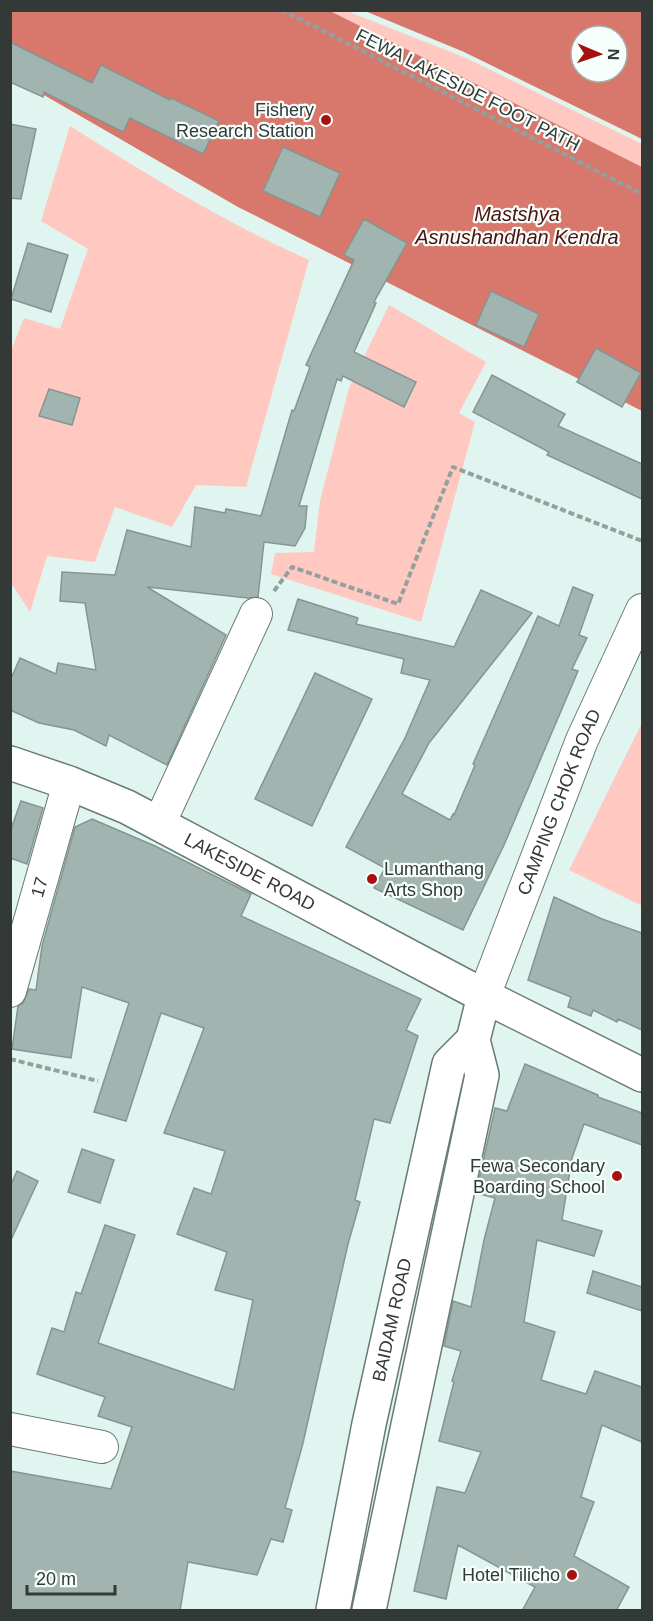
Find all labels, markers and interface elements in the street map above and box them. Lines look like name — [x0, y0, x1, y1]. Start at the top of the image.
north arrow — [569, 24, 629, 84]
street label: FEWA LAKESIDE FOOT PATH — [353, 25, 583, 155]
text: N — [605, 48, 622, 61]
place label: Fishery Research Station — [176, 100, 314, 141]
marker: Fishery Research Station — [319, 113, 333, 127]
water label: Mastshya Asnushandhan Kendra — [414, 203, 619, 248]
street label: CAMPING CHOK ROAD — [514, 706, 605, 898]
street label: LAKESIDE ROAD — [181, 829, 319, 915]
place label: Lumanthang Arts Shop — [384, 859, 484, 900]
marker: Lumanthang Arts Shop — [365, 872, 379, 886]
street label: 17 — [27, 875, 52, 899]
place label: Fewa Secondary Boarding School — [470, 1156, 605, 1197]
marker: Fewa Secondary Boarding School — [610, 1169, 624, 1183]
street label: BAIDAM ROAD — [369, 1256, 416, 1384]
scale bar — [27, 1558, 116, 1596]
place label: Hotel Tilicho — [462, 1565, 560, 1585]
marker: Hotel Tilicho — [565, 1568, 579, 1582]
text: 20 m — [36, 1569, 76, 1589]

